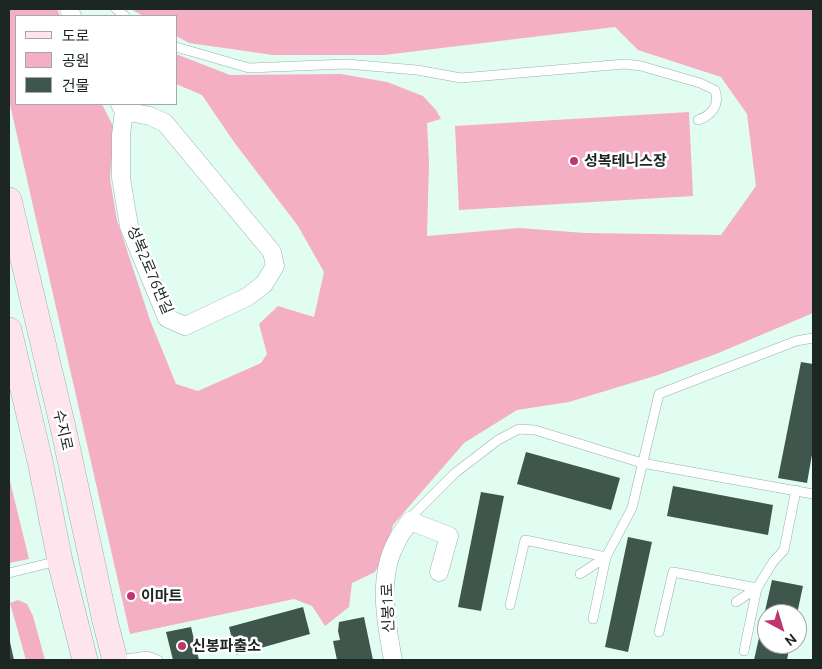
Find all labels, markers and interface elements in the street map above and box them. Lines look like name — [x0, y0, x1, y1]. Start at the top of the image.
legend — [15, 15, 178, 105]
text: 도로 — [62, 27, 90, 44]
text: 공원 — [62, 52, 90, 69]
text: 건물 — [62, 77, 90, 94]
place label: 성복테니스장 — [584, 152, 667, 170]
marker: 성복테니스장 — [568, 155, 580, 167]
street label: 성복2로76번길 — [123, 223, 177, 317]
street label: 수지로 — [50, 408, 76, 452]
street label: 신봉1로 — [378, 583, 398, 633]
place label: 이마트 — [141, 587, 182, 605]
marker: 이마트 — [125, 590, 137, 602]
north arrow — [757, 604, 807, 654]
text: N — [782, 630, 800, 649]
place label: 신봉파출소 — [192, 637, 261, 655]
marker: 신봉파출소 — [176, 640, 188, 652]

